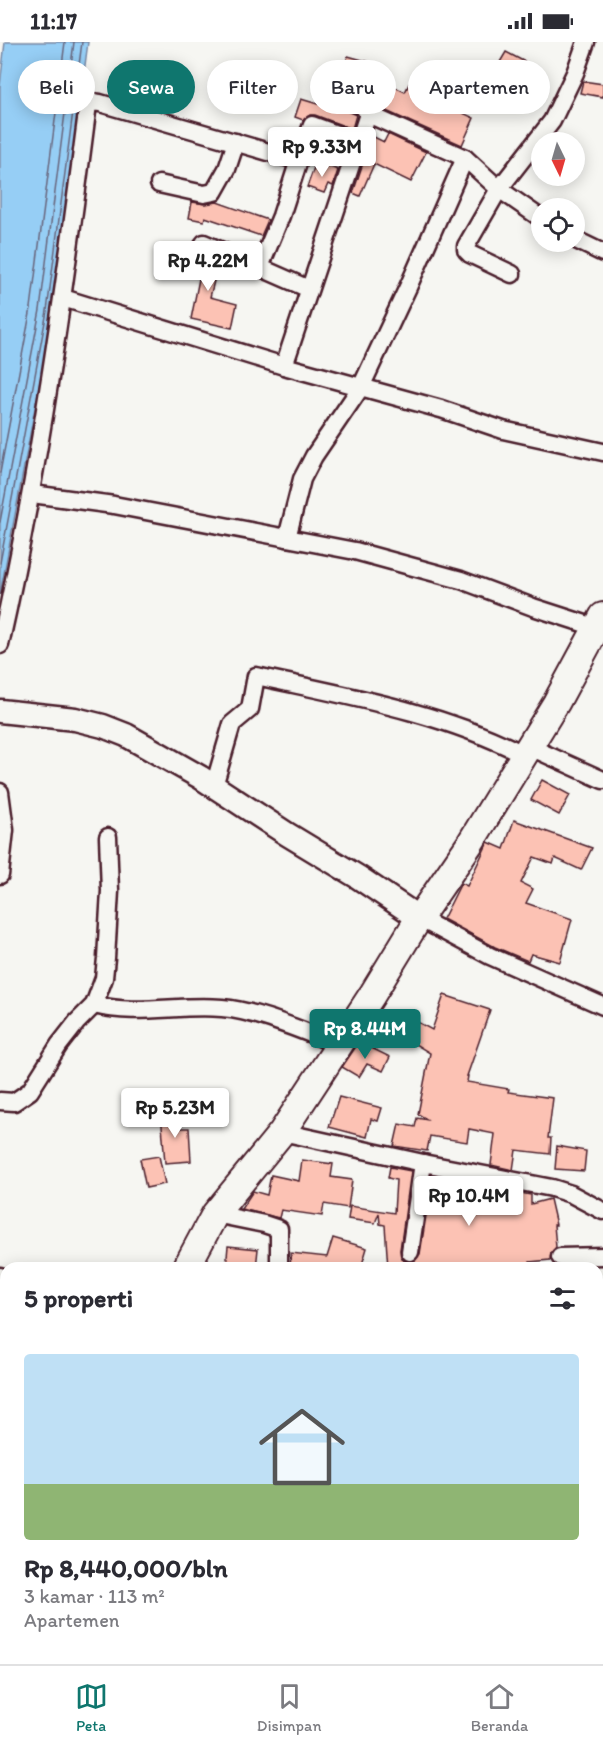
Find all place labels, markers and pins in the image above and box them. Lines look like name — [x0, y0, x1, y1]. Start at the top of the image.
pin: Rp 9.33M — [260, 127, 384, 178]
pin: Rp 4.22M — [146, 241, 270, 292]
pin: Rp 8.44M — [303, 1009, 427, 1060]
pin: Rp 5.23M — [113, 1088, 237, 1139]
pin: Rp 10.4M — [407, 1176, 531, 1227]

